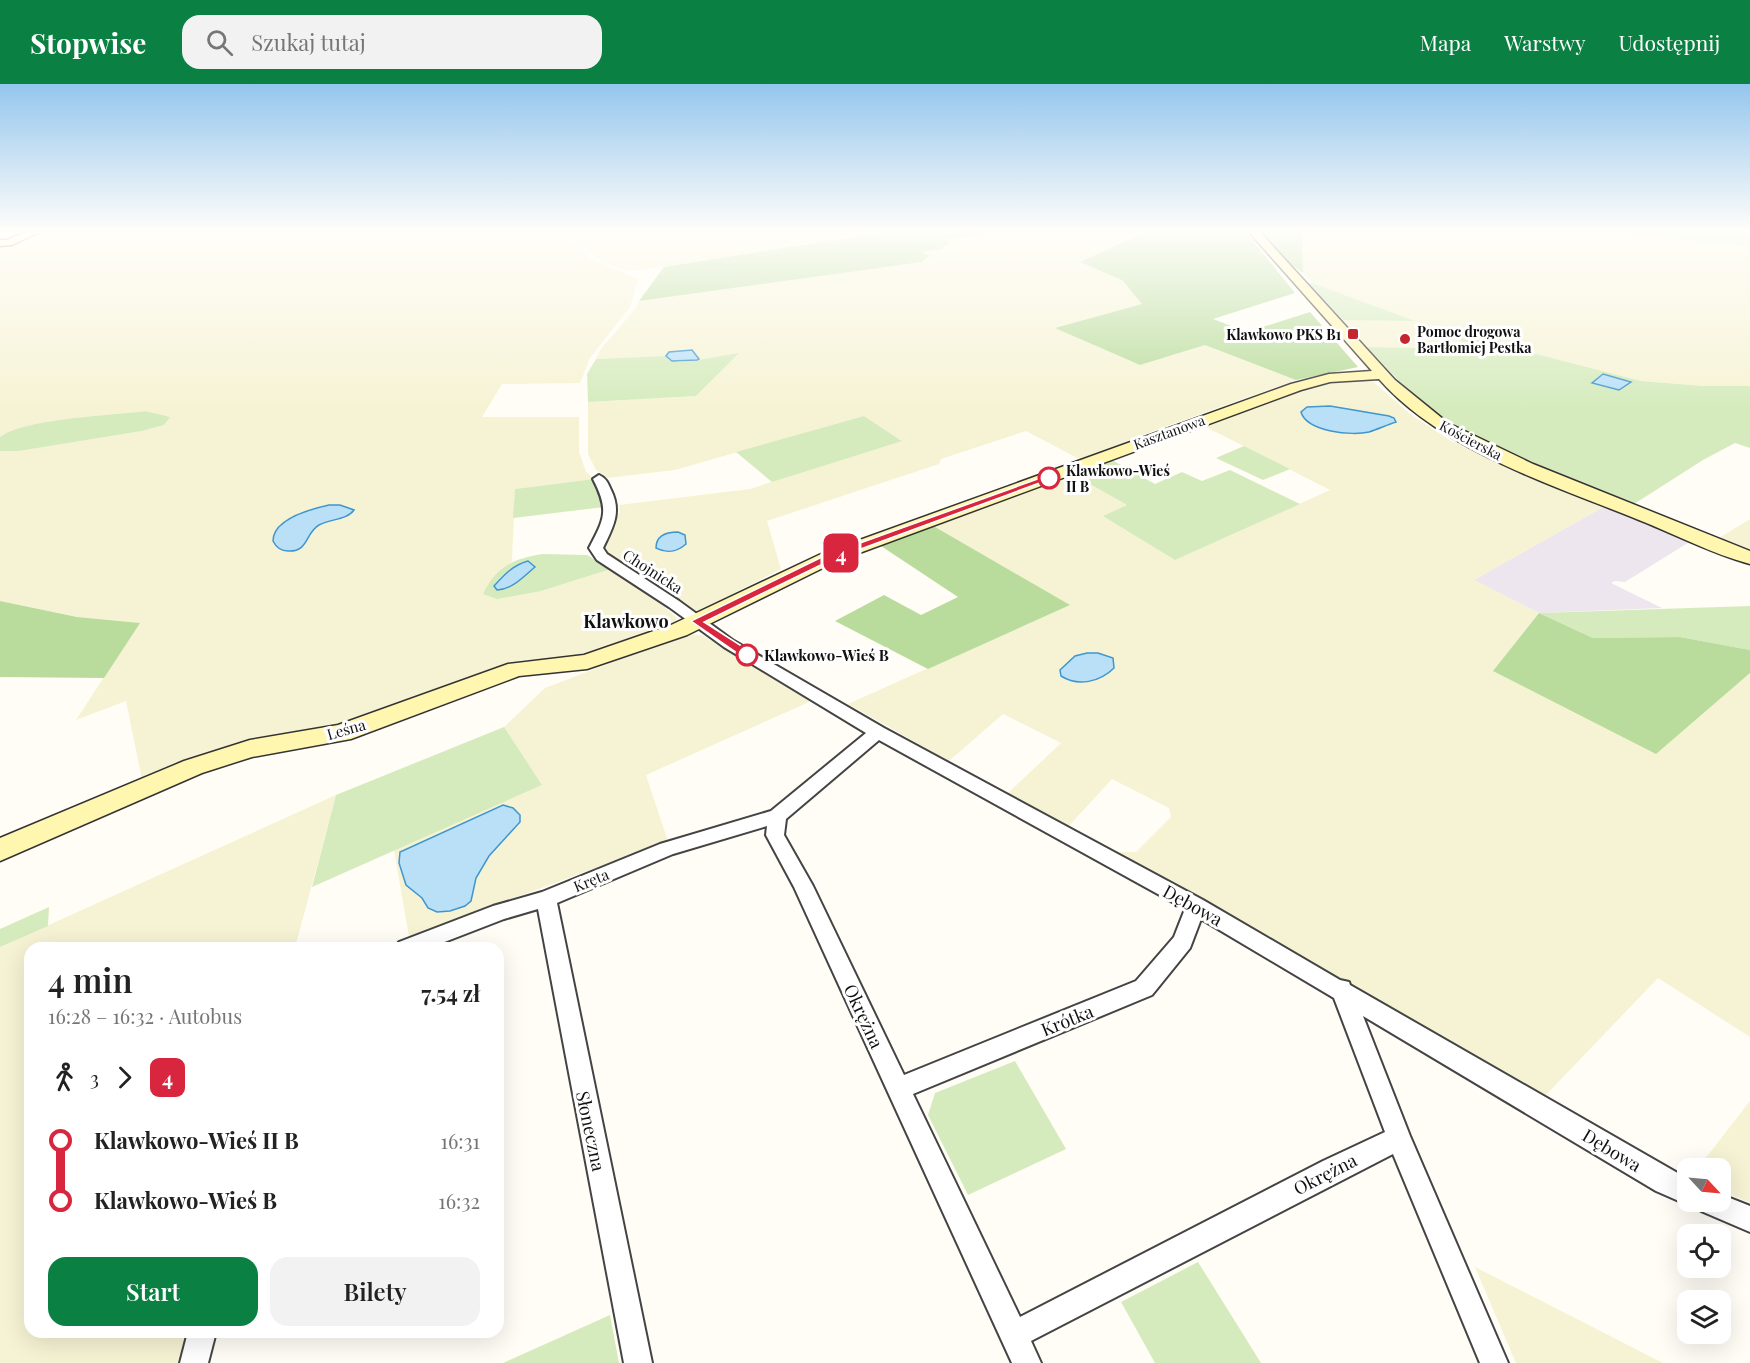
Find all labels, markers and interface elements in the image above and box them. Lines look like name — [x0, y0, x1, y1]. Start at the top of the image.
search box — [182, 15, 602, 69]
text: Stopwise — [30, 24, 146, 61]
icon: search — [203, 26, 236, 59]
text: Szukaj tutaj — [251, 27, 366, 57]
text: Mapa — [1420, 28, 1471, 56]
text: Warstwy — [1504, 28, 1586, 56]
text: Udostępnij — [1619, 28, 1720, 56]
place label: Pomoc drogowa Bartłomiej Pestka — [1417, 322, 1532, 357]
place label: Klawkowo PKS B1 — [1226, 325, 1341, 344]
marker: Klawkowo PKS B1 — [1346, 327, 1360, 341]
marker: Pomoc drogowa Bartłomiej Pestka — [1398, 332, 1412, 346]
street label: Kasztanowa — [1131, 410, 1207, 454]
street label: Kościerska — [1436, 416, 1506, 464]
place label: Klawkowo-Wieś II B — [1066, 461, 1170, 496]
marker: Klawkowo-Wieś II B — [1038, 467, 1060, 489]
line badge: 4 — [822, 534, 860, 572]
text: 4 — [835, 539, 847, 567]
street label: Chojnicka — [619, 544, 687, 598]
district label: Klawkowo — [583, 609, 669, 633]
marker: Klawkowo-Wieś B — [736, 644, 758, 666]
place label: Klawkowo-Wieś B — [764, 645, 889, 665]
street label: Leśna — [324, 714, 368, 744]
street label: Kręta — [570, 864, 612, 896]
street label: Dębowa — [1159, 879, 1227, 931]
text: 4 min — [48, 957, 133, 1001]
text: 7.54 zł — [421, 978, 480, 1008]
street label: Okrężna — [839, 980, 889, 1052]
street label: Krótka — [1037, 999, 1097, 1041]
text: 16:28 – 16:32 · Autobus — [48, 1002, 242, 1029]
icon: walk — [48, 1061, 81, 1094]
icon: forward — [108, 1061, 141, 1094]
text: 4 — [162, 1063, 173, 1091]
text: 3 — [90, 1064, 99, 1091]
street label: Słoneczna — [571, 1089, 611, 1173]
street label: Dębowa — [1578, 1123, 1646, 1177]
text: Klawkowo-Wieś II B — [94, 1125, 299, 1155]
text: 16:31 — [441, 1127, 480, 1154]
street label: Okrężna — [1289, 1148, 1361, 1200]
north arrow — [1677, 1158, 1731, 1212]
map controls — [1677, 1158, 1731, 1344]
text: Klawkowo-Wieś B — [94, 1185, 277, 1215]
text: 16:32 — [438, 1187, 480, 1214]
button: locate — [1677, 1224, 1731, 1278]
button: Start — [48, 1257, 258, 1326]
button: Bilety — [270, 1257, 480, 1326]
button: layers — [1677, 1290, 1731, 1344]

